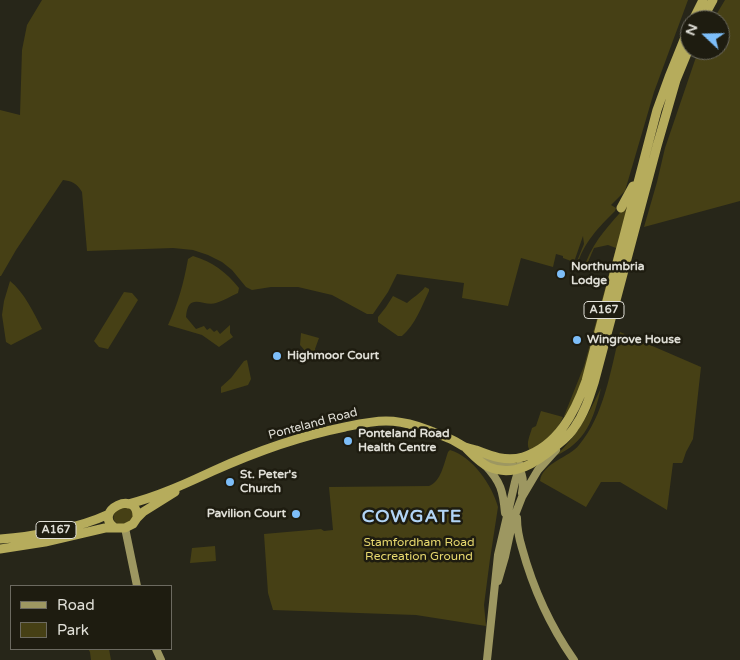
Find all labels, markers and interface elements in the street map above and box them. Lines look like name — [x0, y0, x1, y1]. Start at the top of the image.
north arrow — [680, 10, 730, 60]
text: N — [682, 22, 701, 38]
place label: Northumbria Lodge — [571, 260, 644, 288]
marker: Northumbria Lodge — [555, 268, 567, 280]
road number: A167 — [584, 302, 624, 318]
place label: Wingrove House — [587, 333, 681, 347]
marker: Wingrove House — [571, 334, 583, 346]
place label: Highmoor Court — [287, 349, 379, 363]
marker: Highmoor Court — [271, 350, 283, 362]
street label: Ponteland Road — [267, 405, 359, 443]
place label: Ponteland Road Health Centre — [358, 427, 450, 455]
marker: Ponteland Road Health Centre — [342, 435, 354, 447]
place label: St. Peter's Church — [240, 468, 297, 496]
marker: St. Peter's Church — [224, 476, 236, 488]
district label: COWGATE — [361, 506, 463, 528]
place label: Pavilion Court — [207, 507, 286, 521]
marker: Pavilion Court — [290, 508, 302, 520]
road number: A167 — [36, 522, 76, 538]
park label: Stamfordham Road Recreation Ground — [363, 536, 475, 564]
legend — [10, 585, 172, 650]
text: Road — [57, 596, 95, 614]
text: Park — [57, 621, 89, 639]

